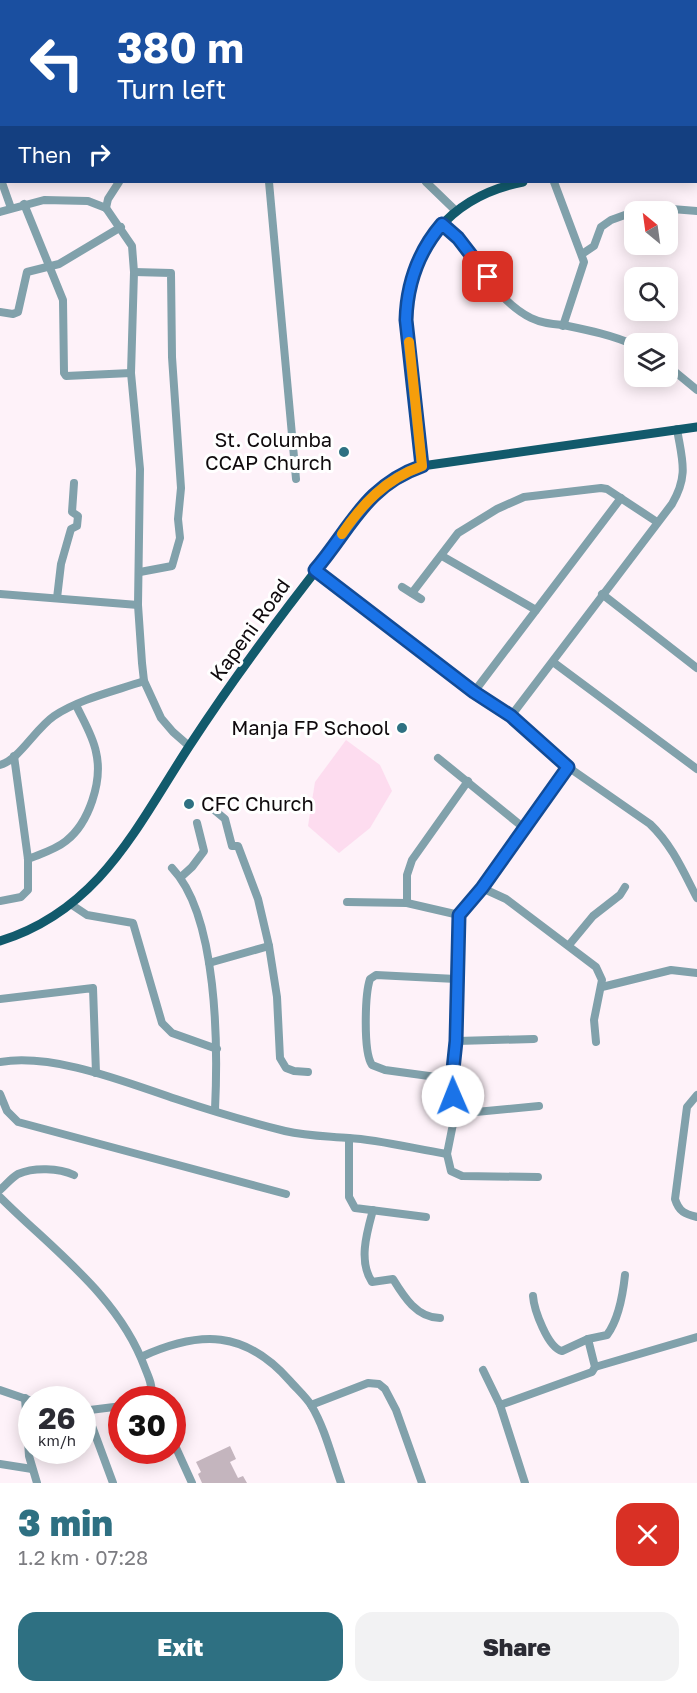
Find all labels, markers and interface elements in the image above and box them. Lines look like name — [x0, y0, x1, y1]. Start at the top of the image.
text: 380 m — [117, 22, 244, 72]
icon: left — [18, 24, 96, 102]
text: Turn left — [117, 73, 226, 105]
icon: right — [83, 138, 116, 171]
text: Then — [18, 141, 71, 168]
north arrow — [624, 201, 678, 255]
map controls — [624, 201, 678, 387]
pin — [462, 251, 513, 302]
icon: arrive — [471, 260, 504, 293]
button: search — [624, 267, 678, 321]
button: layers — [624, 333, 678, 387]
place label: St. Columba CCAP Church — [205, 427, 332, 474]
marker: St. Columba CCAP Church — [337, 445, 351, 459]
street label: Kapeni Road — [204, 574, 294, 685]
place label: Manja FP School — [231, 715, 390, 739]
marker: Manja FP School — [395, 721, 409, 735]
place label: CFC Church — [201, 791, 314, 815]
marker: CFC Church — [182, 797, 196, 811]
position arrow — [421, 1064, 485, 1128]
speed limit sign: 30 — [108, 1386, 186, 1464]
text: 26 — [38, 1400, 76, 1436]
text: km/h — [38, 1431, 76, 1449]
text: 3 min — [18, 1501, 113, 1544]
button: close — [616, 1503, 679, 1566]
text: 1.2 km · 07:28 — [18, 1545, 148, 1569]
button: Exit — [18, 1612, 343, 1681]
button: Share — [355, 1612, 679, 1681]

